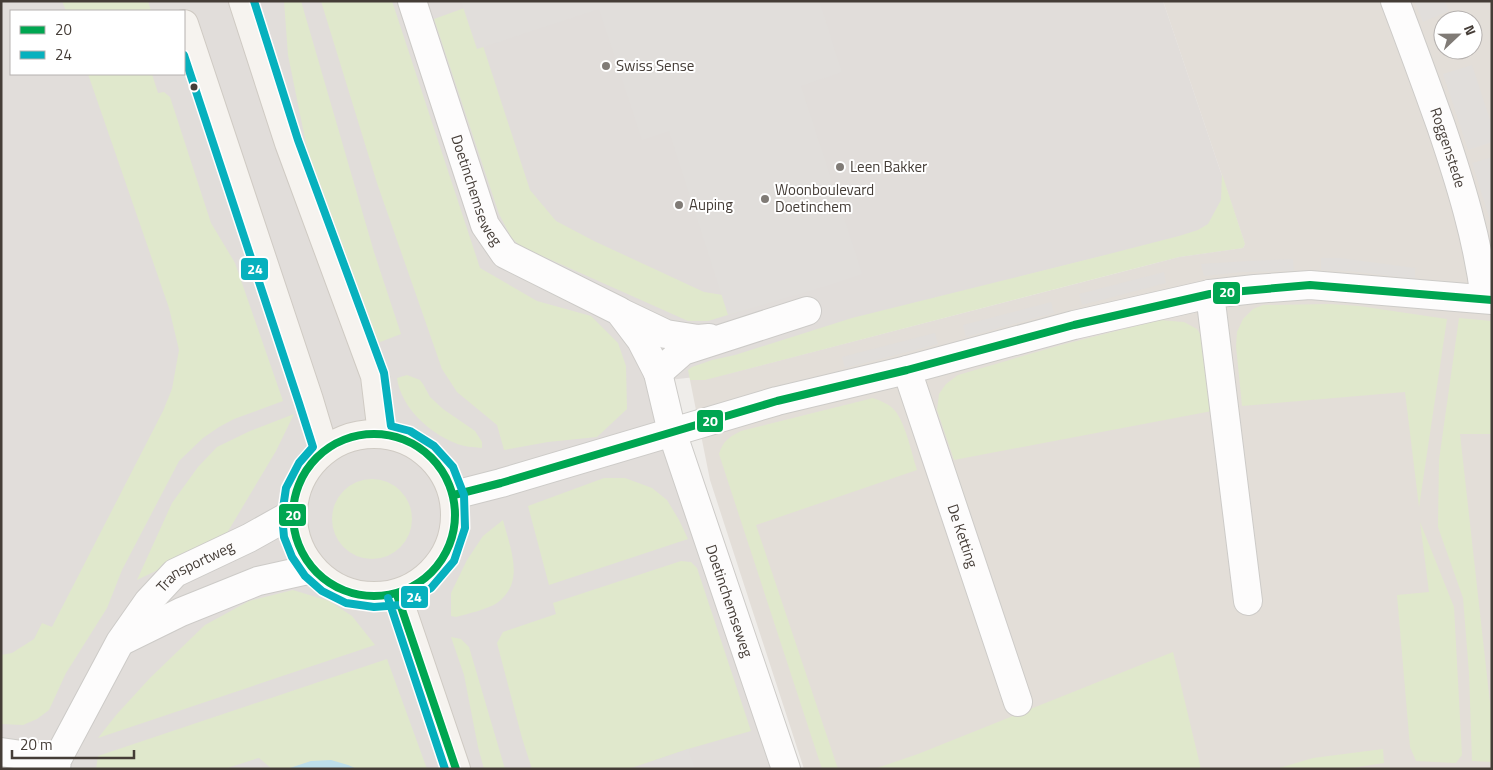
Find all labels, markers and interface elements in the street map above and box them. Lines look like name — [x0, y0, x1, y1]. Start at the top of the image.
legend — [10, 10, 185, 75]
north arrow — [1433, 10, 1483, 60]
text: 20 — [55, 18, 72, 41]
text: N — [1459, 22, 1482, 38]
text: 24 — [55, 43, 72, 66]
place label: Swiss Sense — [616, 54, 694, 77]
marker: Swiss Sense — [600, 60, 612, 72]
unlabelled marker — [189, 82, 199, 92]
street label: Roggenstede — [1424, 104, 1472, 191]
street label: Doetinchemseweg — [445, 132, 508, 251]
place label: Leen Bakker — [850, 155, 927, 178]
marker: Leen Bakker — [834, 161, 846, 173]
place label: Woonboulevard Doetinchem — [775, 178, 874, 218]
place label: Auping — [689, 193, 733, 216]
marker: Woonboulevard Doetinchem — [759, 193, 771, 205]
marker: Auping — [673, 199, 685, 211]
line badge: 24 — [240, 257, 269, 281]
text: 24 — [247, 258, 263, 279]
line badge: 20 — [1212, 281, 1241, 305]
text: 20 — [1219, 281, 1235, 302]
line badge: 20 — [696, 409, 724, 433]
text: 20 — [702, 410, 718, 431]
street label: De Ketting — [942, 501, 984, 571]
line badge: 20 — [278, 503, 307, 527]
text: 20 — [285, 504, 301, 525]
street label: Transportweg — [151, 534, 238, 597]
street label: Doetinchemseweg — [700, 541, 759, 660]
line badge: 24 — [400, 585, 429, 609]
text: 24 — [406, 586, 422, 607]
scale bar — [12, 728, 135, 760]
text: 20 m — [20, 733, 53, 756]

